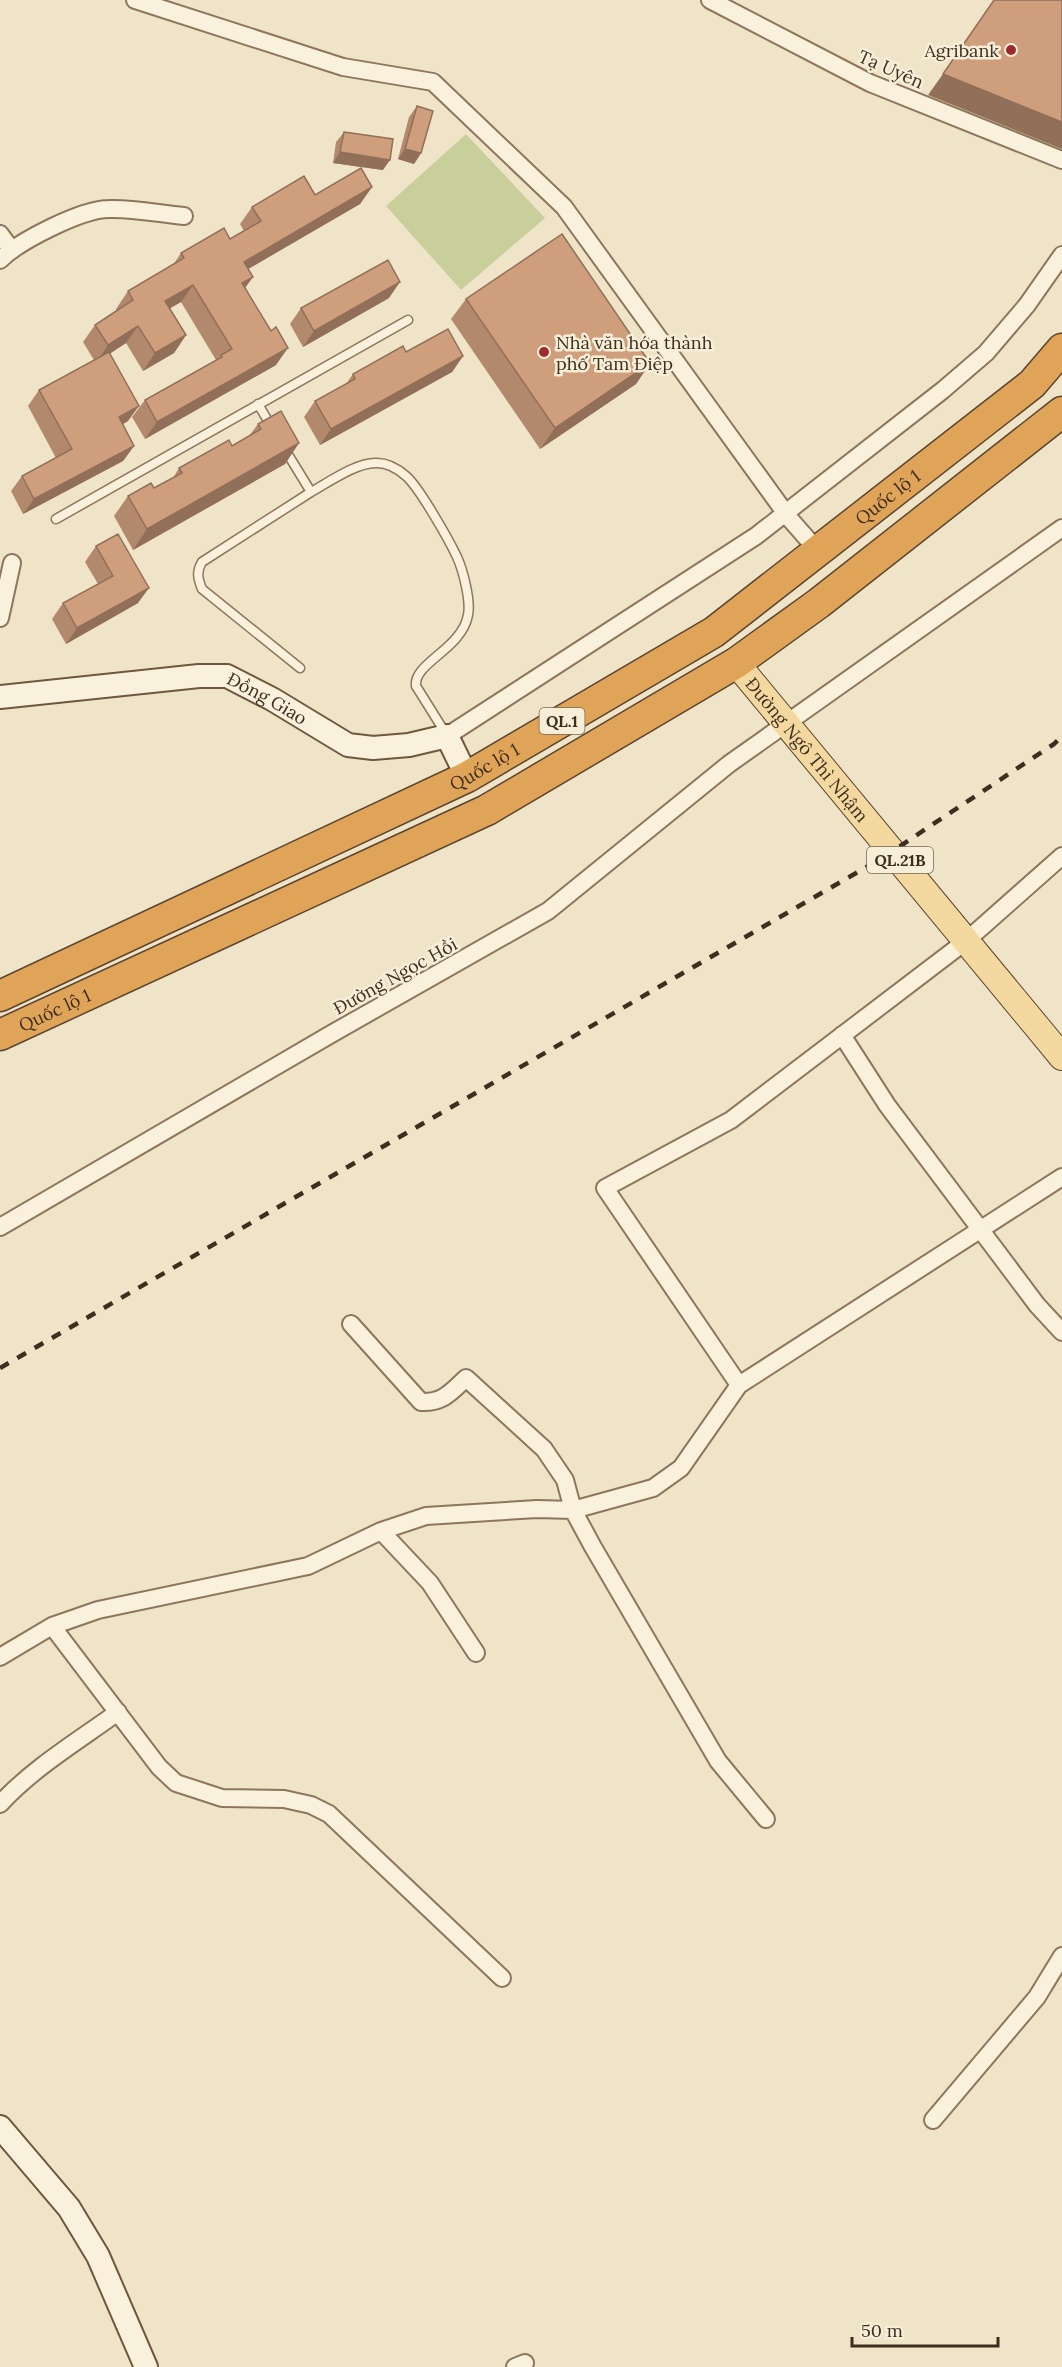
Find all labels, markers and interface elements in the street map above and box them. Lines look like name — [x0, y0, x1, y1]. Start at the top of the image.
place label: Agribank — [924, 39, 999, 62]
marker: Agribank — [1004, 43, 1018, 57]
street label: Tạ Uyên — [855, 44, 927, 94]
place label: Nhà văn hóa thành phố Tam Điệp — [556, 331, 713, 375]
marker: Nhà văn hóa thành phố Tam Điệp — [537, 345, 551, 359]
street label: Quốc lộ 1 — [850, 464, 925, 529]
street label: Đồng Giao — [223, 667, 312, 729]
street label: Đường Ngô Thì Nhậm — [741, 672, 874, 826]
road number: QL.1 — [540, 708, 584, 734]
street label: Quốc lộ 1 — [446, 737, 523, 795]
road number: QL.21B — [867, 847, 933, 873]
street label: Đường Ngọc Hồi — [329, 932, 461, 1020]
street label: Quốc lộ 1 — [15, 983, 94, 1036]
scale bar — [852, 2310, 998, 2348]
text: 50 m — [861, 2319, 903, 2342]

